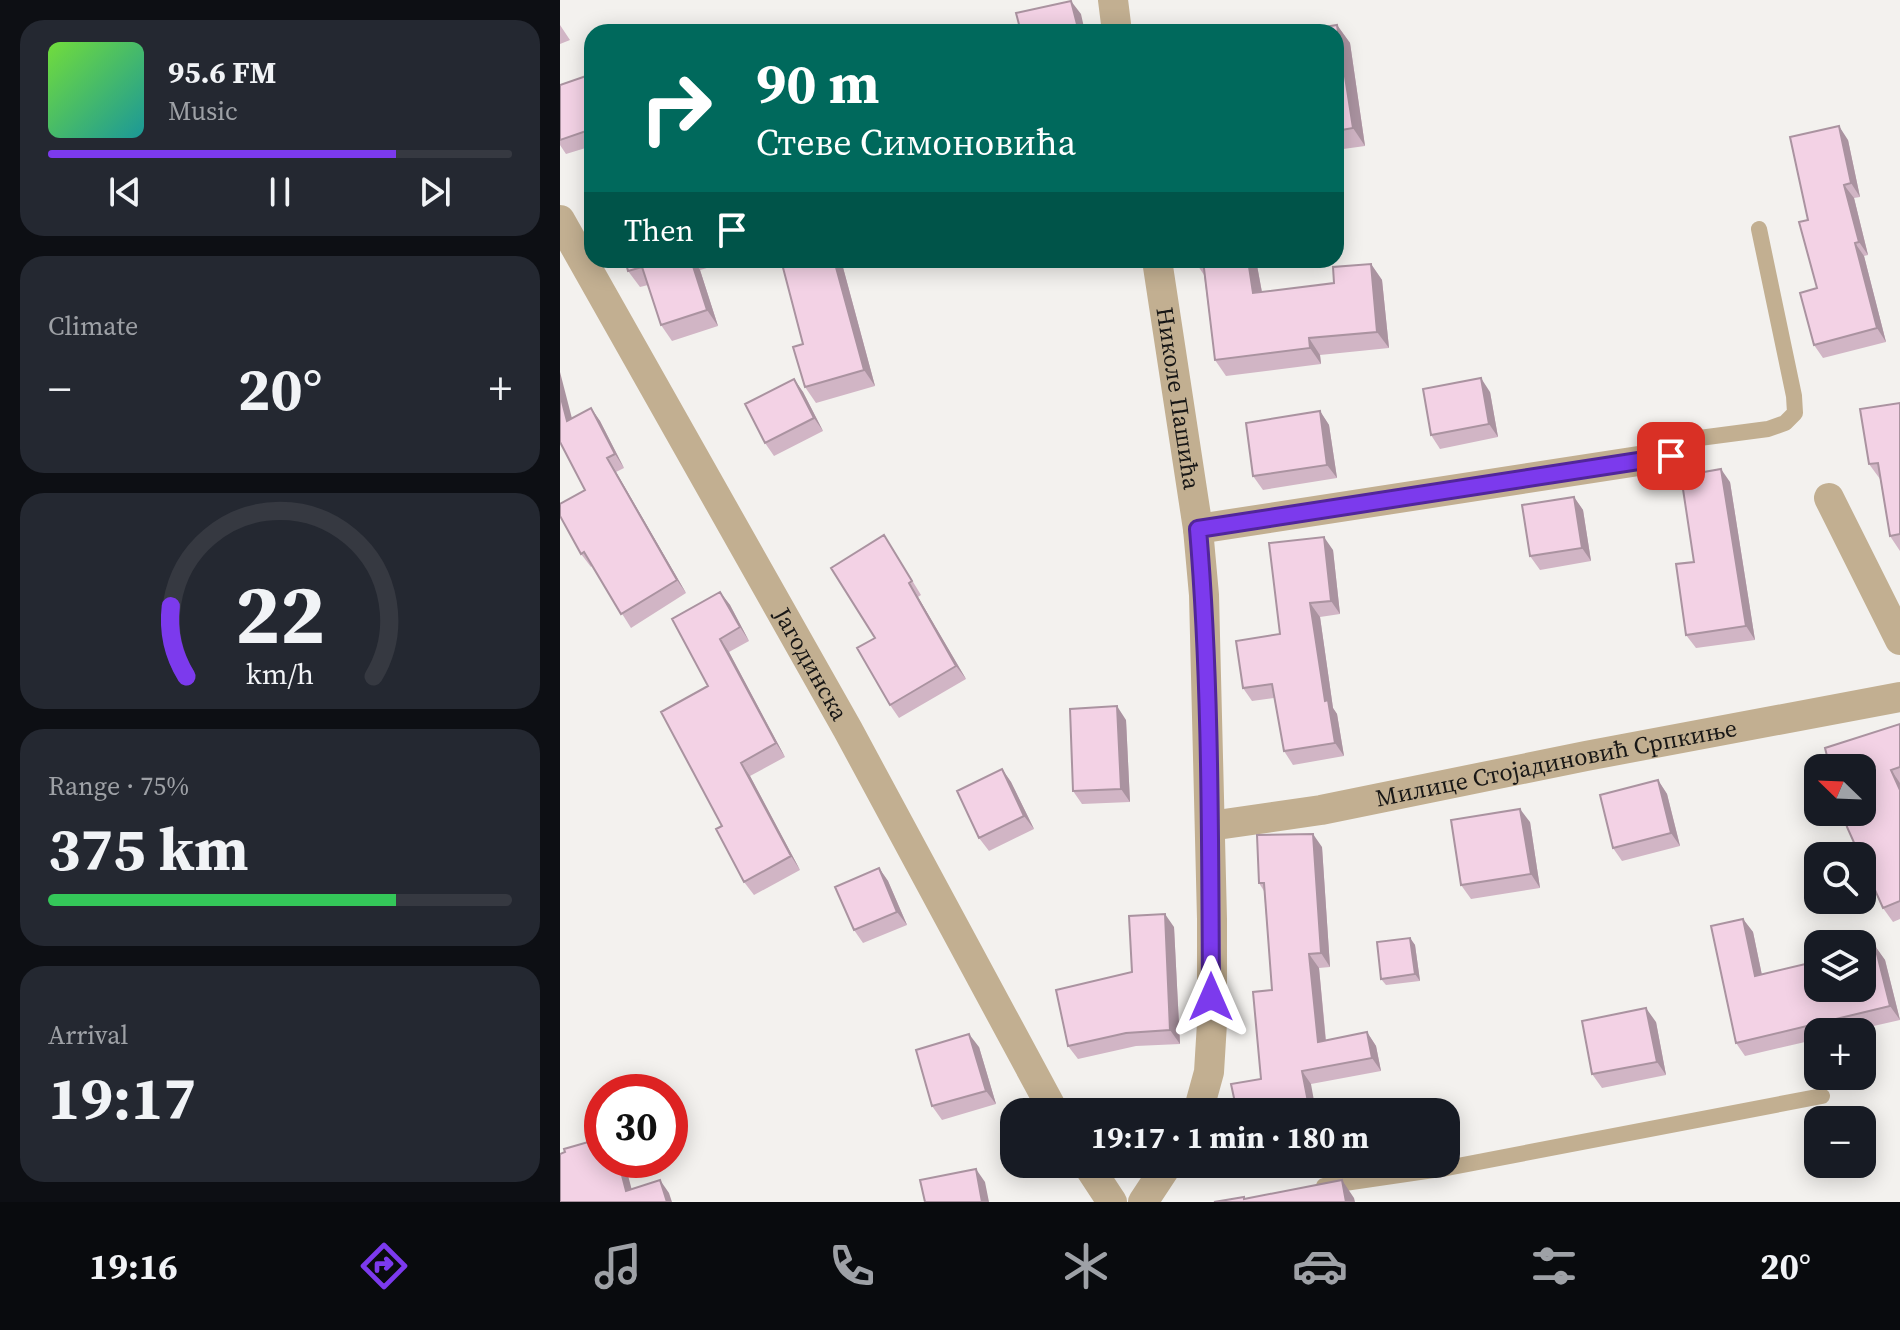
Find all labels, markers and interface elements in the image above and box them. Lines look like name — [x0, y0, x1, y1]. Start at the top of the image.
text: 90 m — [756, 45, 879, 122]
text: 95.6 FM — [168, 52, 276, 93]
icon: right — [624, 56, 728, 160]
text: Music — [168, 93, 238, 129]
text: Стеве Симоновића — [756, 118, 1076, 167]
icon: previous — [103, 170, 147, 214]
icon: pause — [258, 170, 302, 214]
icon: next — [413, 170, 457, 214]
icon: arrive — [710, 208, 754, 252]
text: Then — [624, 210, 694, 251]
street label: Николе Пашића — [1148, 305, 1209, 493]
text: Climate — [48, 308, 138, 344]
text: 20° — [238, 348, 322, 430]
text: − — [48, 358, 71, 419]
text: + — [489, 358, 512, 419]
pin — [1637, 422, 1705, 490]
icon: arrive — [1649, 434, 1693, 478]
text: 22 — [235, 557, 325, 671]
street label: Јагодинска — [766, 601, 857, 727]
text: km/h — [246, 654, 314, 694]
street label: Милице Стојадиновић Српкиње — [1372, 711, 1740, 814]
north arrow — [1804, 754, 1876, 826]
map controls — [1804, 754, 1876, 1178]
text: Range · 75% — [48, 768, 189, 804]
text: 375 km — [48, 808, 249, 890]
button: search — [1804, 842, 1876, 914]
button: layers — [1804, 930, 1876, 1002]
position arrow — [1169, 955, 1253, 1039]
text: Arrival — [48, 1017, 128, 1053]
button: + — [1804, 1018, 1876, 1090]
text: 19:17 — [48, 1057, 196, 1139]
speed limit sign: 30 — [584, 1074, 688, 1178]
button: − — [1804, 1106, 1876, 1178]
text: 19:17 · 1 min · 180 m — [1091, 1117, 1369, 1158]
icon: directions — [356, 1238, 412, 1294]
icon: music — [590, 1238, 646, 1294]
icon: phone — [824, 1238, 880, 1294]
icon: climate — [1058, 1238, 1114, 1294]
icon: car — [1292, 1238, 1348, 1294]
icon: filters — [1526, 1238, 1582, 1294]
text: 19:16 — [89, 1242, 178, 1291]
text: 20° — [1760, 1242, 1811, 1291]

